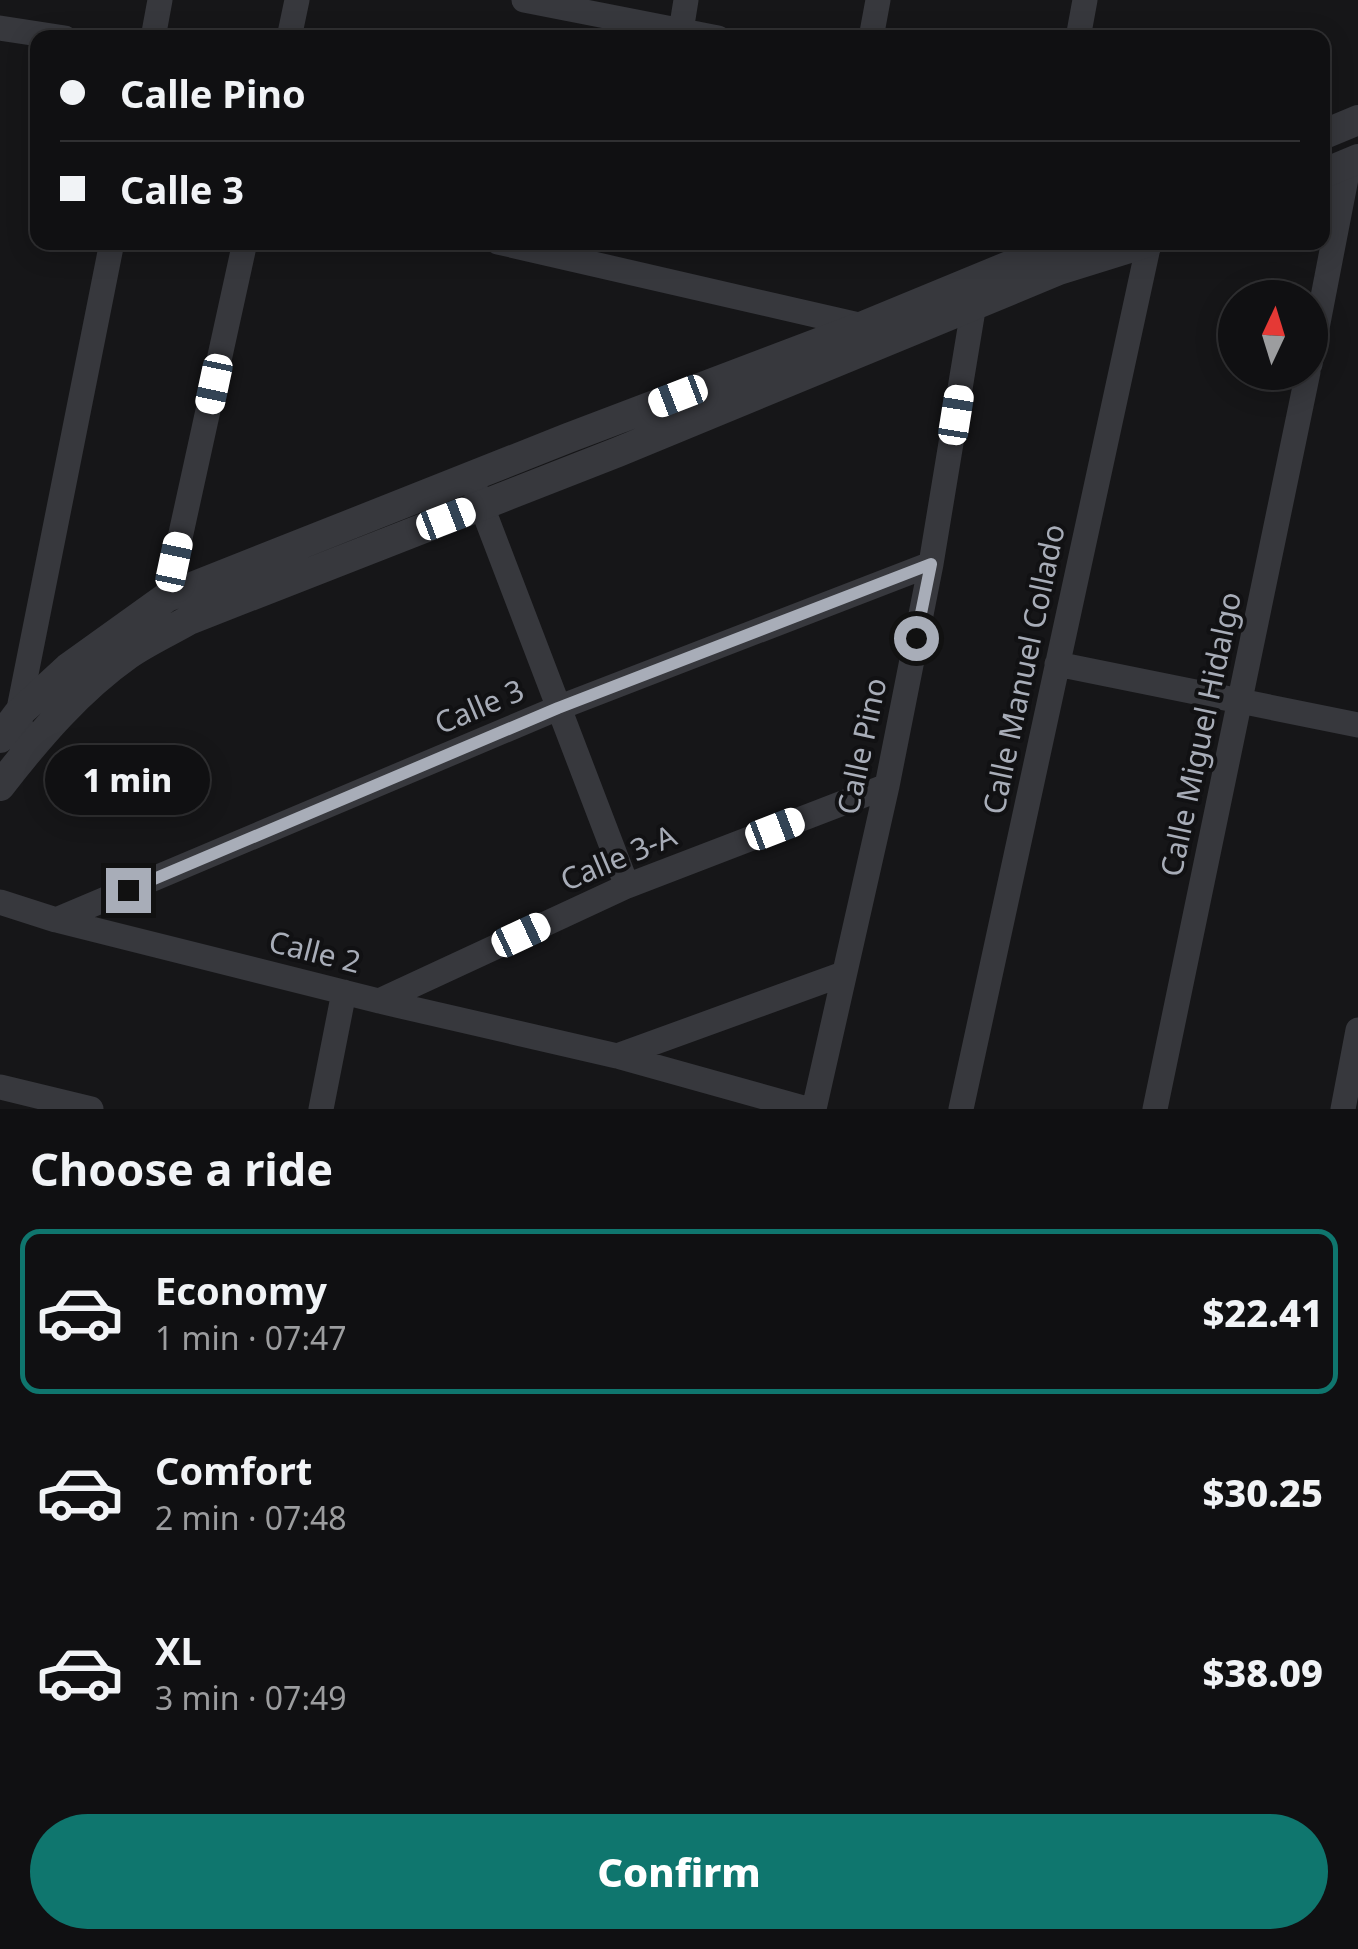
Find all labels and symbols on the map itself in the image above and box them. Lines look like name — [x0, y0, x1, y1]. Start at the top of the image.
north arrow — [1218, 280, 1328, 390]
car — [193, 352, 235, 416]
car — [645, 371, 711, 421]
car — [936, 383, 976, 447]
car — [413, 494, 479, 544]
street label: Calle Manuel Collado — [972, 520, 1074, 818]
car — [153, 530, 195, 594]
street label: Calle Miguel Hidalgo — [1150, 588, 1250, 880]
route start — [894, 616, 939, 661]
street label: Calle 3 — [428, 669, 530, 743]
street label: Calle Pino — [827, 674, 895, 818]
callout: 1 min — [46, 745, 210, 815]
car — [742, 804, 808, 854]
street label: Calle 3-A — [554, 814, 683, 900]
route end — [106, 868, 151, 913]
car — [487, 909, 555, 961]
street label: Calle 2 — [265, 920, 365, 982]

